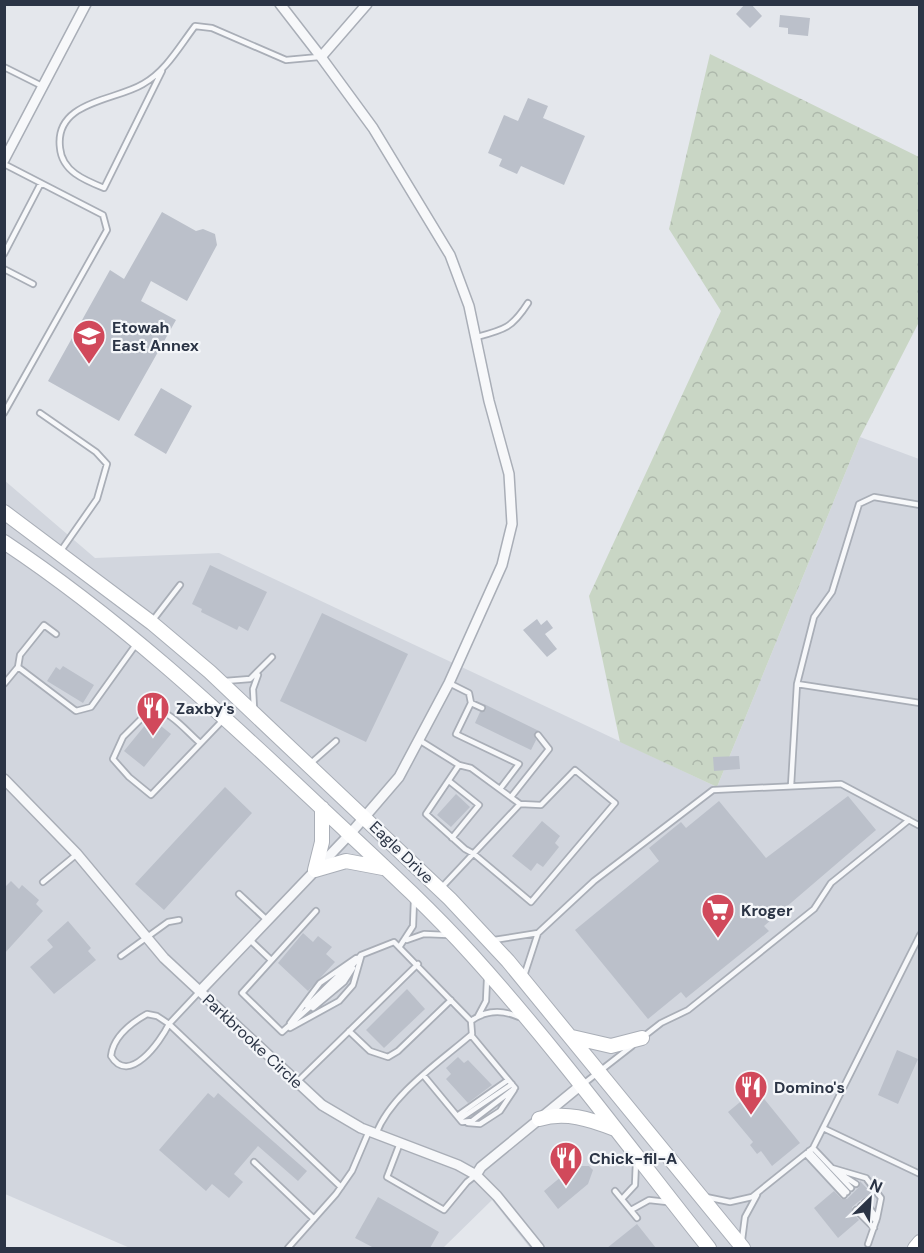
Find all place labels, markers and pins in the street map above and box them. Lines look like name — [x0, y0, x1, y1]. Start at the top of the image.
place label: Etowah East Annex — [112, 317, 199, 356]
school or university icon: Etowah East Annex — [71, 318, 107, 365]
restaurant icon: Zaxby's — [135, 690, 171, 737]
place label: Zaxby's — [176, 698, 235, 719]
supermarket icon: Kroger — [700, 892, 736, 939]
place label: Kroger — [741, 900, 793, 921]
restaurant icon: Domino's — [733, 1069, 769, 1116]
place label: Domino's — [774, 1077, 845, 1098]
restaurant icon: Chick-fil-A — [548, 1140, 584, 1187]
place label: Chick-fil-A — [589, 1148, 677, 1169]

